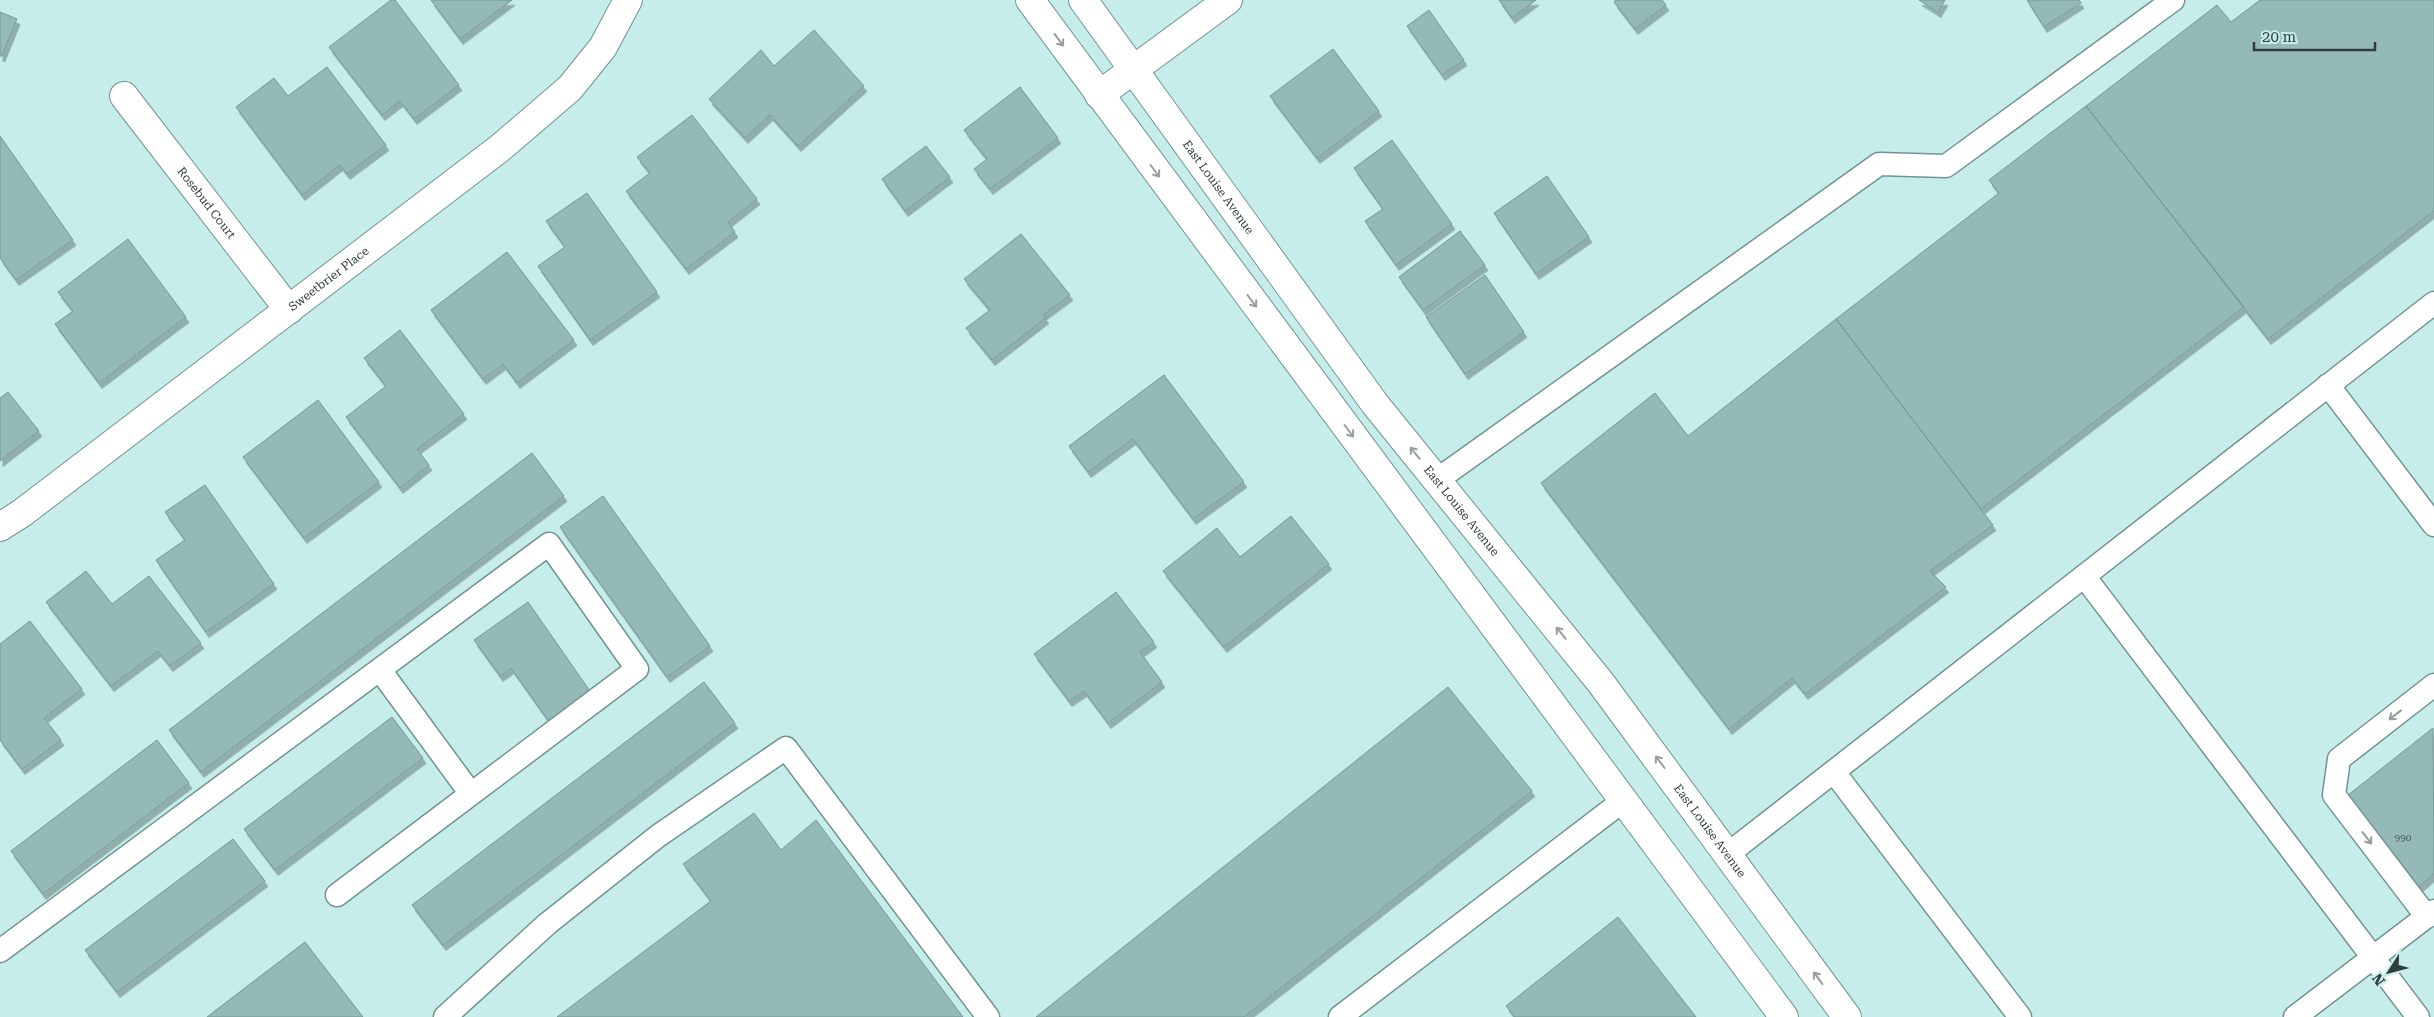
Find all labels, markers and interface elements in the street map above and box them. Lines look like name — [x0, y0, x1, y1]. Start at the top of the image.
scale bar — [2254, 20, 2375, 52]
text: 20 m — [2262, 28, 2297, 46]
one-way arrow — [1054, 32, 1064, 46]
street label: East Louise Avenue — [1180, 138, 1257, 237]
street label: Rosebud Court — [174, 164, 239, 242]
one-way arrow — [1150, 164, 1160, 178]
street label: Sweetbrier Place — [286, 244, 372, 314]
one-way arrow — [1247, 294, 1257, 308]
one-way arrow — [1344, 424, 1355, 437]
one-way arrow — [1409, 446, 1420, 459]
street label: East Louise Avenue — [1421, 463, 1503, 559]
one-way arrow — [1555, 627, 1566, 640]
one-way arrow — [2389, 710, 2402, 721]
one-way arrow — [1655, 755, 1665, 769]
street label: East Louise Avenue — [1671, 781, 1749, 880]
one-way arrow — [2361, 832, 2372, 845]
house number: 990 — [2395, 832, 2412, 843]
north arrow — [2364, 947, 2414, 997]
text: N — [2369, 970, 2388, 989]
one-way arrow — [1813, 972, 1824, 985]

